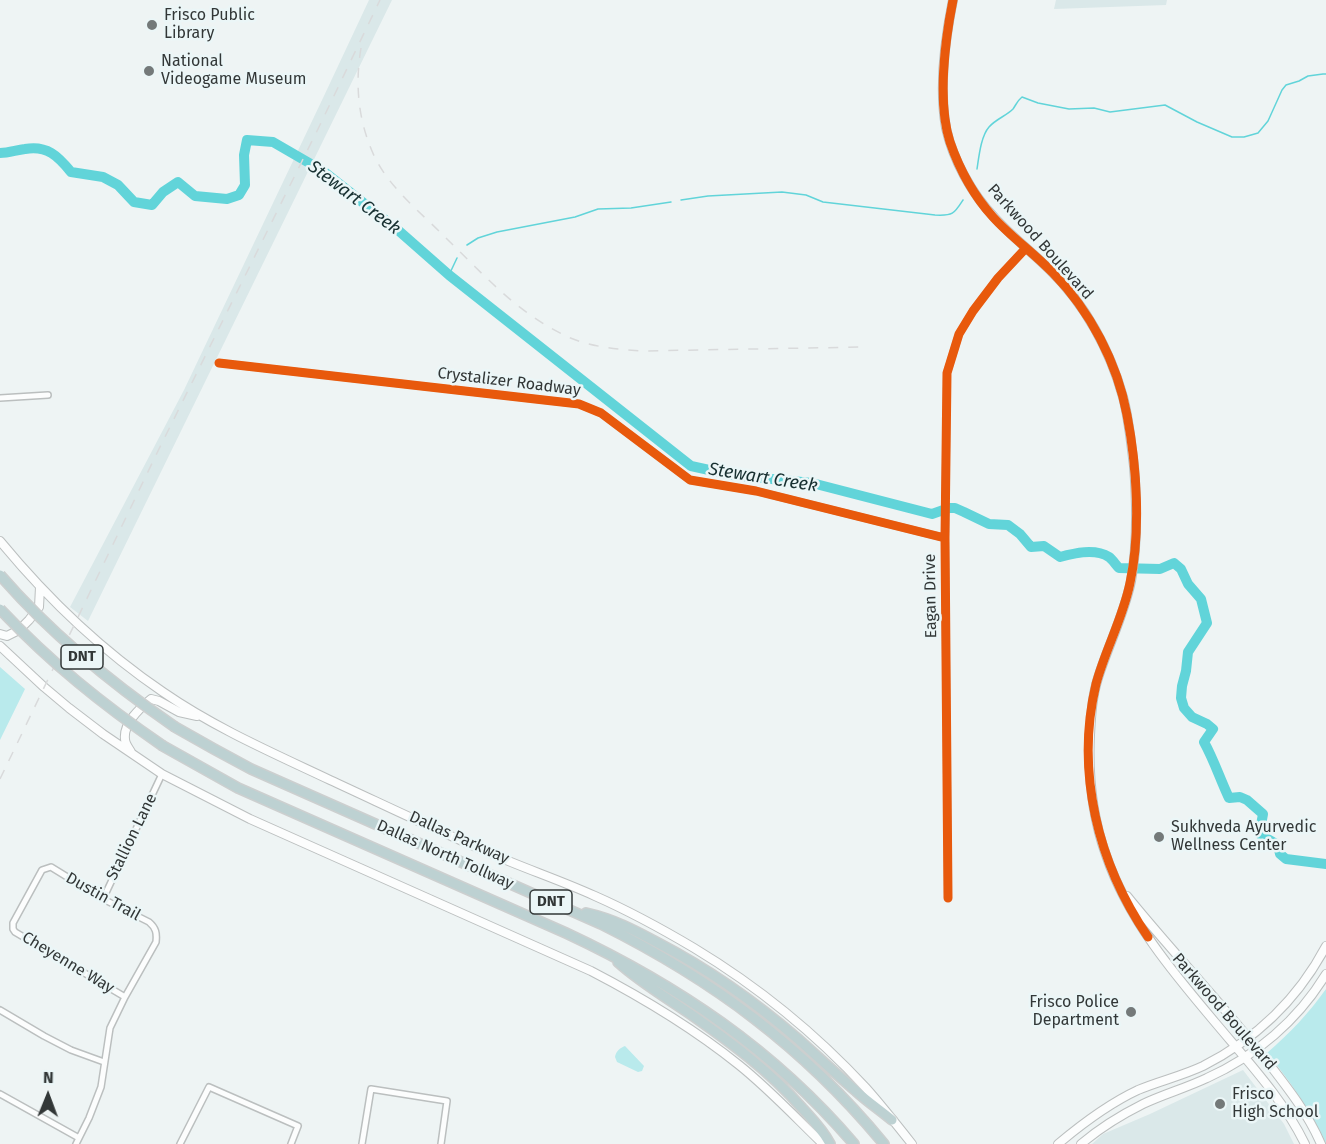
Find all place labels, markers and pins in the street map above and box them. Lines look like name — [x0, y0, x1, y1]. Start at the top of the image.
place label: Frisco Public Library — [164, 6, 255, 44]
marker: Frisco Public Library — [145, 18, 159, 32]
place label: National Videogame Museum — [161, 52, 306, 90]
marker: National Videogame Museum — [142, 64, 156, 78]
place label: Sukhveda Ayurvedic Wellness Center — [1171, 818, 1316, 856]
marker: Sukhveda Ayurvedic Wellness Center — [1152, 830, 1166, 844]
place label: Frisco Police Department — [1029, 993, 1119, 1031]
marker: Frisco Police Department — [1124, 1005, 1138, 1019]
place label: Frisco High School — [1232, 1085, 1318, 1123]
marker: Frisco High School — [1213, 1097, 1227, 1111]

